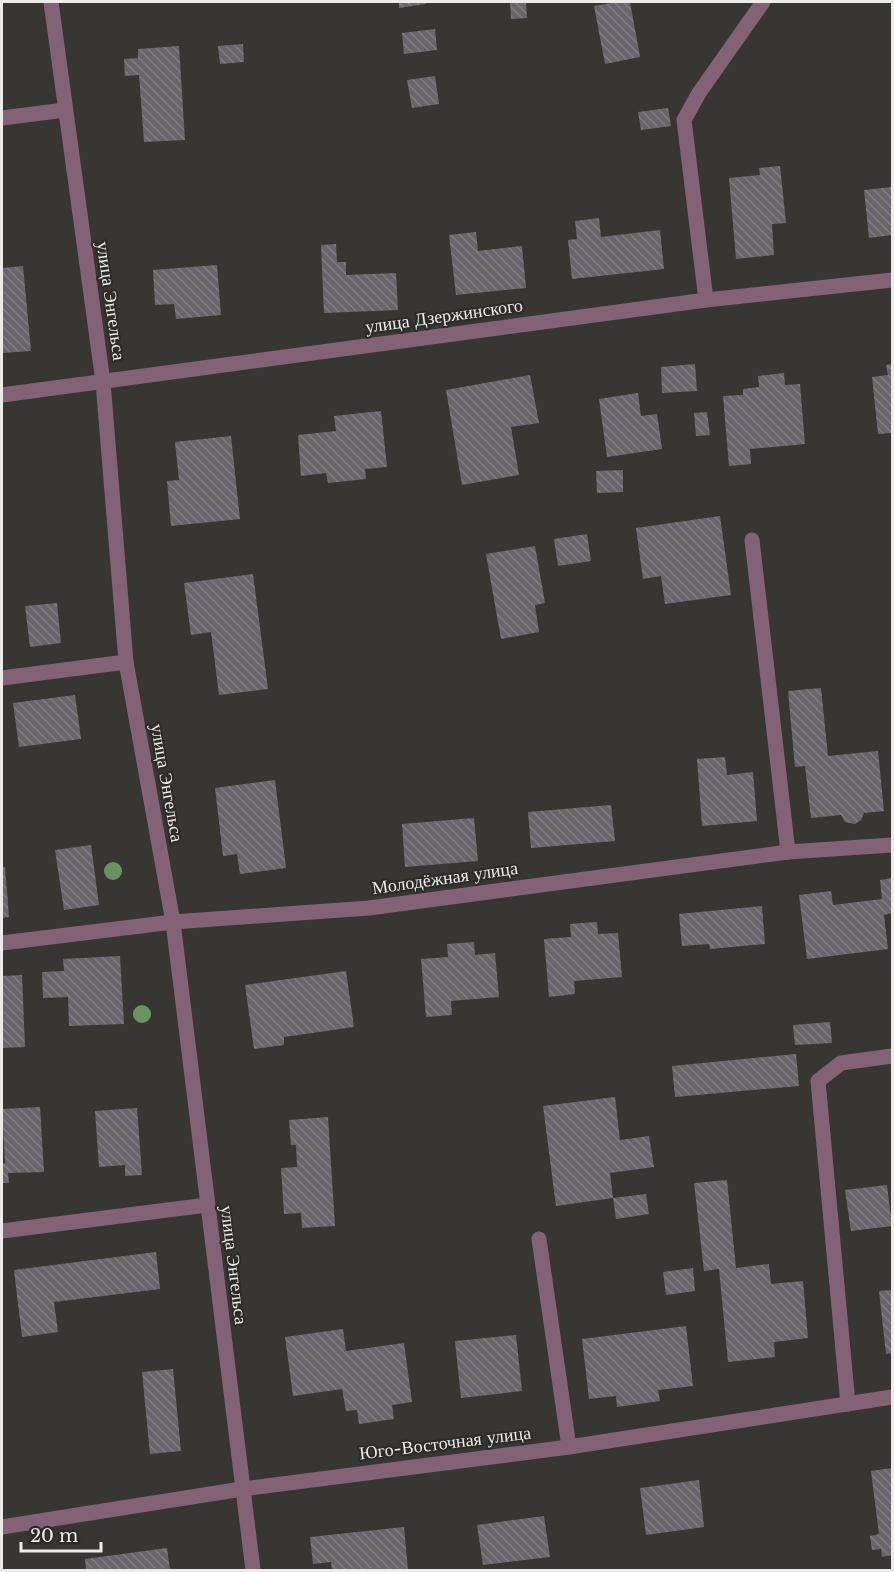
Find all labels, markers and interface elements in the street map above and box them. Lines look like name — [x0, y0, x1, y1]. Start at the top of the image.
street label: улица Энгельса — [92, 240, 130, 362]
street label: улица Дзержинского — [364, 294, 524, 338]
street label: улица Энгельса — [146, 722, 188, 844]
street label: Молодёжная улица — [371, 857, 519, 899]
street label: улица Энгельса — [216, 1204, 252, 1326]
street label: Юго-Восточная улица — [358, 1422, 532, 1464]
scale bar — [21, 1515, 100, 1553]
text: 20 m — [30, 1525, 78, 1547]

